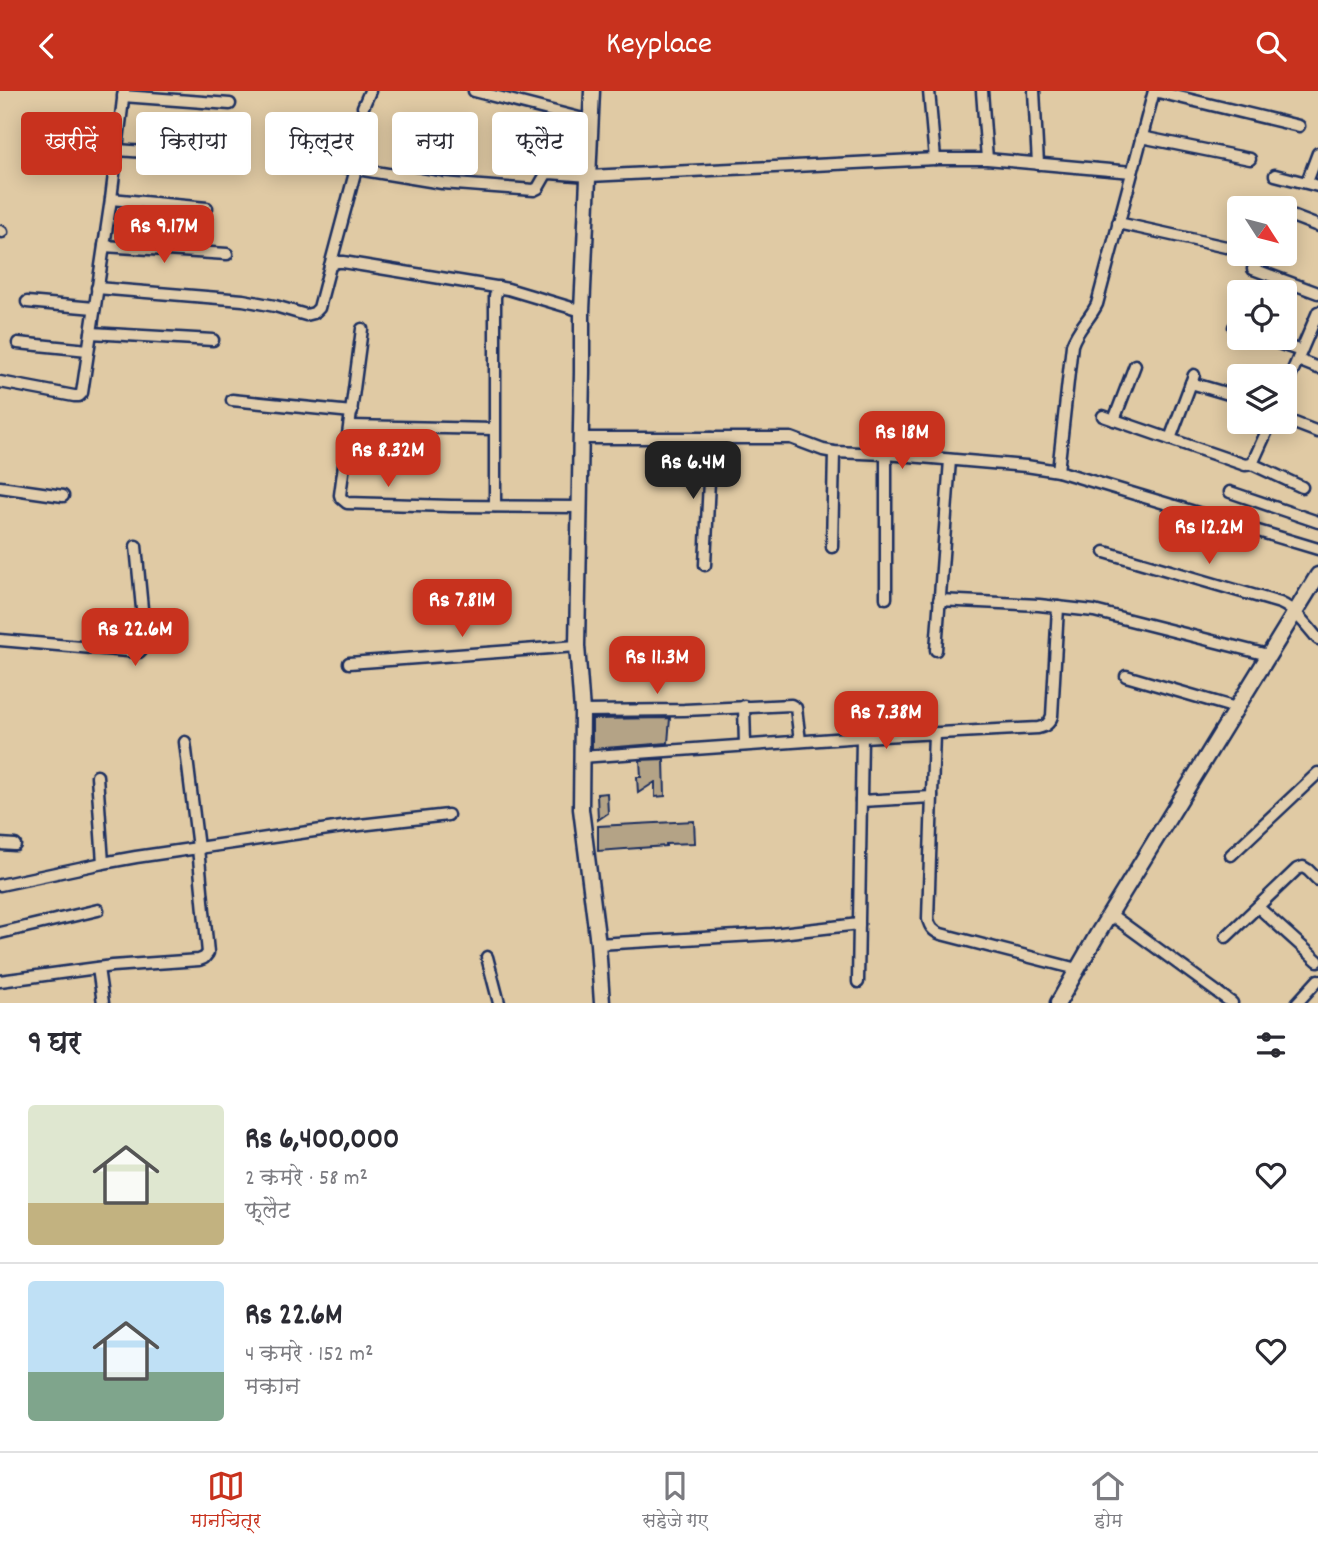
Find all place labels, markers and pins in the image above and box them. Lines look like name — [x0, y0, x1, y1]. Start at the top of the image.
pin: Rs 9.17M — [92, 205, 236, 265]
pin: Rs 18M — [845, 411, 959, 471]
pin: Rs 8.32M — [316, 429, 460, 489]
pin: Rs 6.4M — [628, 441, 758, 501]
pin: Rs 12.2M — [1137, 507, 1281, 566]
pin: Rs 7.81M — [390, 580, 534, 639]
pin: Rs 22.6M — [63, 609, 207, 668]
pin: Rs 11.3M — [585, 637, 729, 696]
pin: Rs 7.38M — [814, 691, 958, 751]

